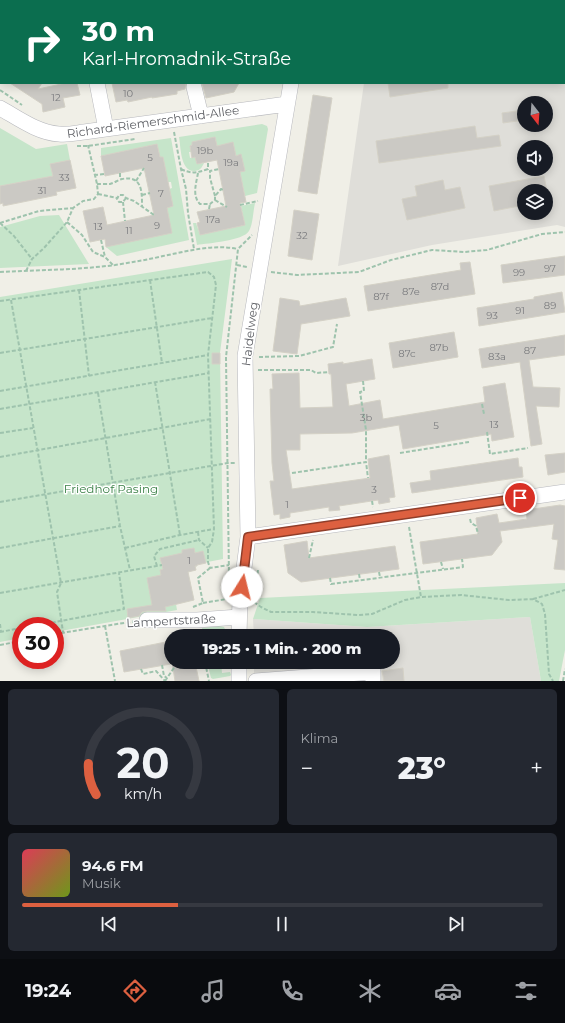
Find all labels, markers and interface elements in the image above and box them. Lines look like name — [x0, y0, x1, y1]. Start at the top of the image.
text: 30 m — [82, 14, 155, 48]
icon: right — [16, 16, 68, 68]
text: Karl-Hromadnik-Straße — [82, 48, 291, 70]
house number: 10 — [123, 87, 133, 100]
house number: 12 — [51, 91, 61, 104]
north arrow — [517, 96, 553, 132]
map controls — [517, 96, 553, 220]
street label: Richard-Riemerschmid-Allee — [66, 102, 240, 141]
button: sound — [517, 140, 553, 176]
house number: 19b — [197, 144, 213, 157]
house number: 5 — [147, 151, 153, 164]
house number: 19a — [223, 156, 239, 169]
house number: 33 — [58, 171, 70, 184]
house number: 31 — [37, 184, 47, 197]
button: layers — [517, 184, 553, 220]
house number: 7 — [158, 187, 164, 200]
house number: 17a — [205, 213, 221, 226]
house number: 9 — [154, 219, 160, 232]
house number: 13 — [93, 220, 103, 233]
house number: 11 — [125, 224, 133, 237]
house number: 32 — [296, 229, 308, 242]
house number: 97 — [544, 262, 556, 275]
house number: 99 — [513, 266, 525, 279]
house number: 87d — [431, 280, 449, 293]
house number: 87e — [402, 285, 420, 298]
house number: 87f — [373, 290, 389, 303]
house number: 89 — [544, 299, 556, 312]
street label: Haidelweg — [238, 301, 261, 367]
house number: 91 — [515, 304, 525, 317]
house number: 93 — [486, 309, 498, 322]
house number: 87b — [429, 341, 449, 354]
house number: 87 — [524, 344, 536, 357]
house number: 87c — [398, 347, 416, 360]
house number: 83a — [488, 350, 506, 363]
house number: 3b — [360, 411, 372, 424]
house number: 13 — [489, 418, 499, 431]
house number: 5 — [433, 419, 439, 432]
park label: Friedhof Pasing — [64, 481, 158, 496]
pin — [503, 481, 537, 515]
house number: 3 — [371, 483, 377, 496]
icon: arrive — [509, 487, 531, 509]
house number: 1 — [285, 498, 289, 511]
house number: 1 — [187, 554, 191, 567]
position arrow — [221, 566, 263, 608]
street label: Lampertstraße — [126, 611, 216, 630]
speed limit sign: 30 — [12, 617, 64, 669]
text: 19:25 · 1 Min. · 200 m — [202, 639, 362, 658]
text: Klima — [301, 730, 338, 746]
text: 20 — [117, 738, 170, 788]
text: 23° — [398, 750, 446, 787]
text: − — [301, 755, 313, 782]
text: + — [530, 755, 543, 782]
text: km/h — [124, 785, 162, 803]
text: 94.6 FM — [82, 856, 144, 875]
text: Musik — [82, 875, 121, 891]
icon: previous — [98, 913, 120, 935]
icon: pause — [271, 913, 293, 935]
icon: next — [445, 913, 467, 935]
icon: directions — [121, 977, 149, 1005]
icon: music — [199, 977, 227, 1005]
icon: phone — [278, 977, 306, 1005]
icon: climate — [356, 977, 384, 1005]
icon: car — [434, 977, 462, 1005]
icon: filters — [512, 977, 540, 1005]
text: 19:24 — [25, 980, 71, 1002]

